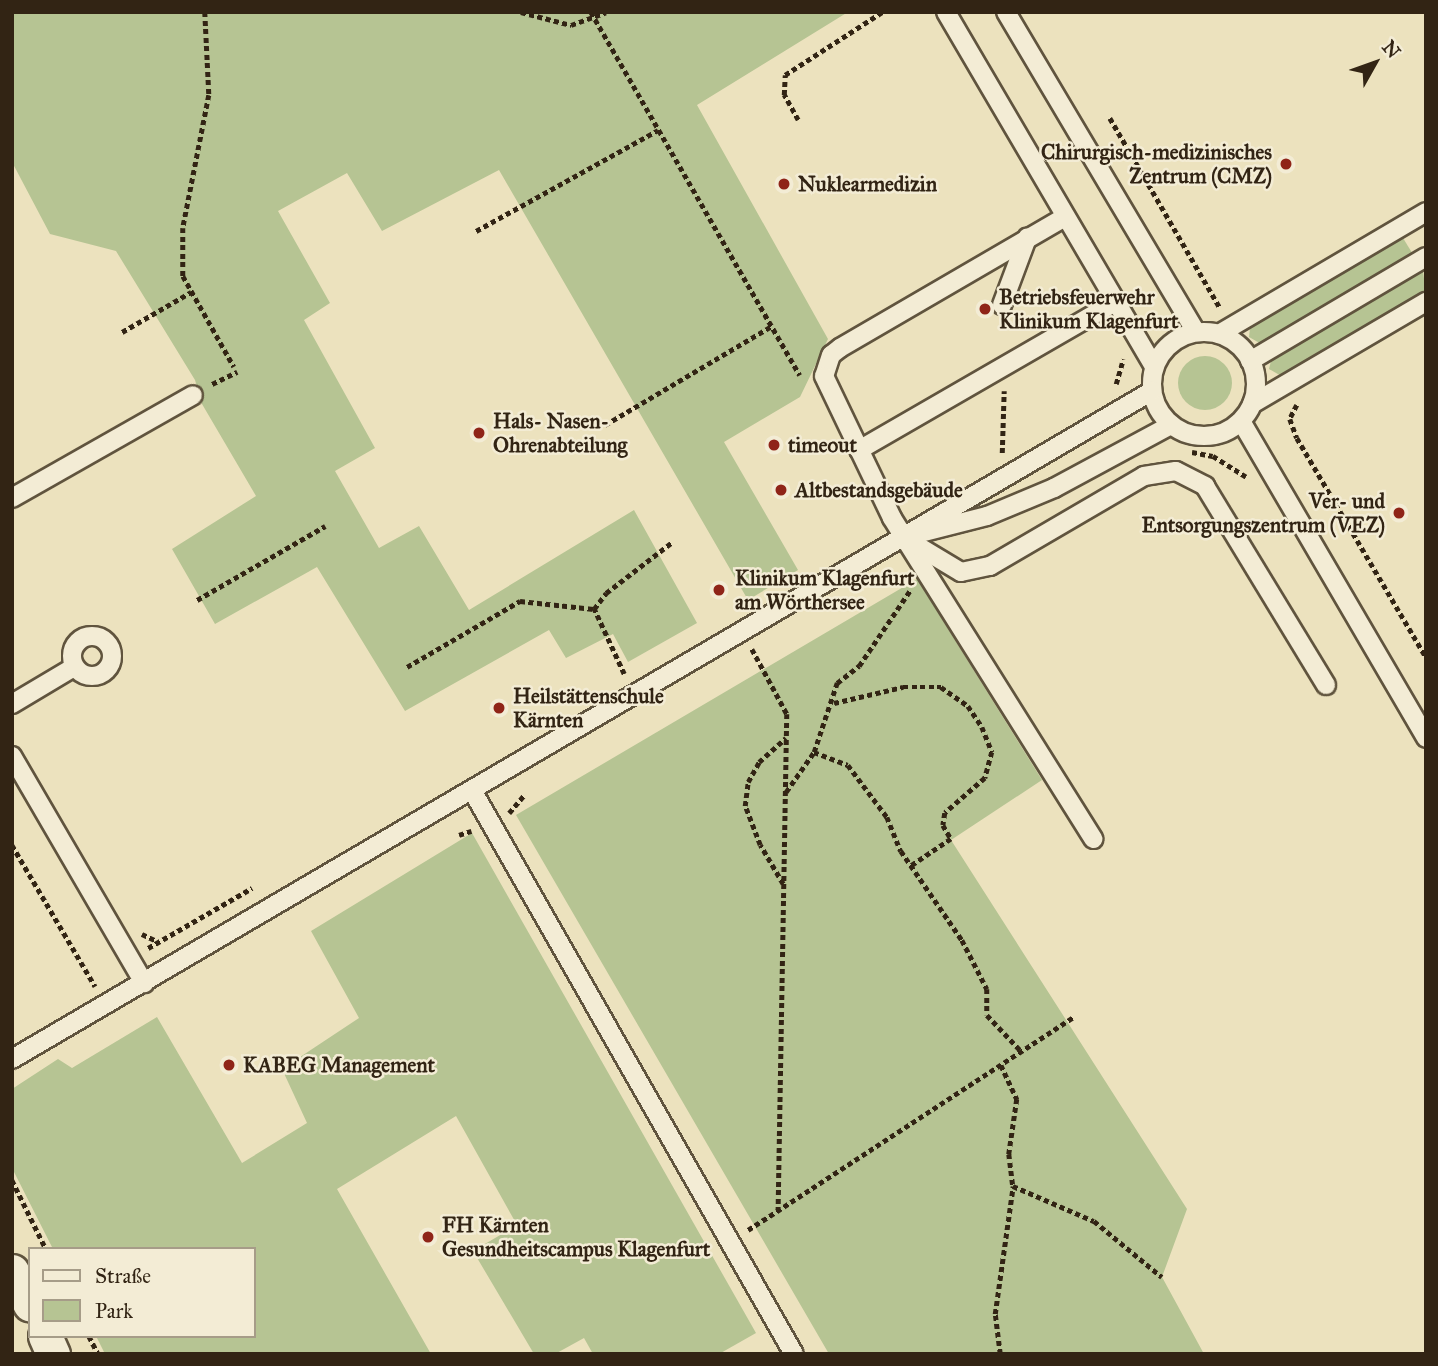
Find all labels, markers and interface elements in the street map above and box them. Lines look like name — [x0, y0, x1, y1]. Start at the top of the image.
north arrow — [1340, 28, 1410, 98]
text: N — [1377, 36, 1405, 63]
place label: Chirurgisch-medizinisches Zentrum (CMZ) — [1041, 139, 1272, 189]
marker: Chirurgisch-medizinisches Zentrum (CMZ) — [1278, 156, 1294, 172]
place label: Nuklearmedizin — [798, 171, 937, 197]
marker: Nuklearmedizin — [776, 176, 792, 192]
place label: Betriebsfeuerwehr Klinikum Klagenfurt — [999, 284, 1179, 334]
marker: Betriebsfeuerwehr Klinikum Klagenfurt — [977, 301, 993, 317]
place label: Hals- Nasen- Ohrenabteilung — [493, 408, 627, 458]
marker: Hals- Nasen- Ohrenabteilung — [471, 425, 487, 441]
place label: timeout — [788, 432, 857, 458]
marker: timeout — [766, 437, 782, 453]
place label: Altbestandsgebäude — [795, 477, 963, 503]
marker: Altbestandsgebäude — [773, 482, 789, 498]
place label: Ver- und Entsorgungszentrum (VEZ) — [1141, 488, 1385, 538]
marker: Ver- und Entsorgungszentrum (VEZ) — [1391, 505, 1407, 521]
place label: Klinikum Klagenfurt am Wörthersee — [735, 565, 915, 615]
marker: Klinikum Klagenfurt am Wörthersee — [709, 580, 729, 600]
place label: Heilstättenschule Kärnten — [513, 683, 664, 733]
marker: Heilstättenschule Kärnten — [491, 700, 507, 716]
place label: KABEG Management — [243, 1052, 435, 1078]
marker: KABEG Management — [221, 1057, 237, 1073]
place label: FH Kärnten Gesundheitscampus Klagenfurt — [442, 1212, 710, 1262]
marker: FH Kärnten Gesundheitscampus Klagenfurt — [420, 1229, 436, 1245]
legend — [28, 1247, 256, 1338]
text: Straße — [95, 1263, 151, 1289]
text: Park — [95, 1298, 133, 1324]

